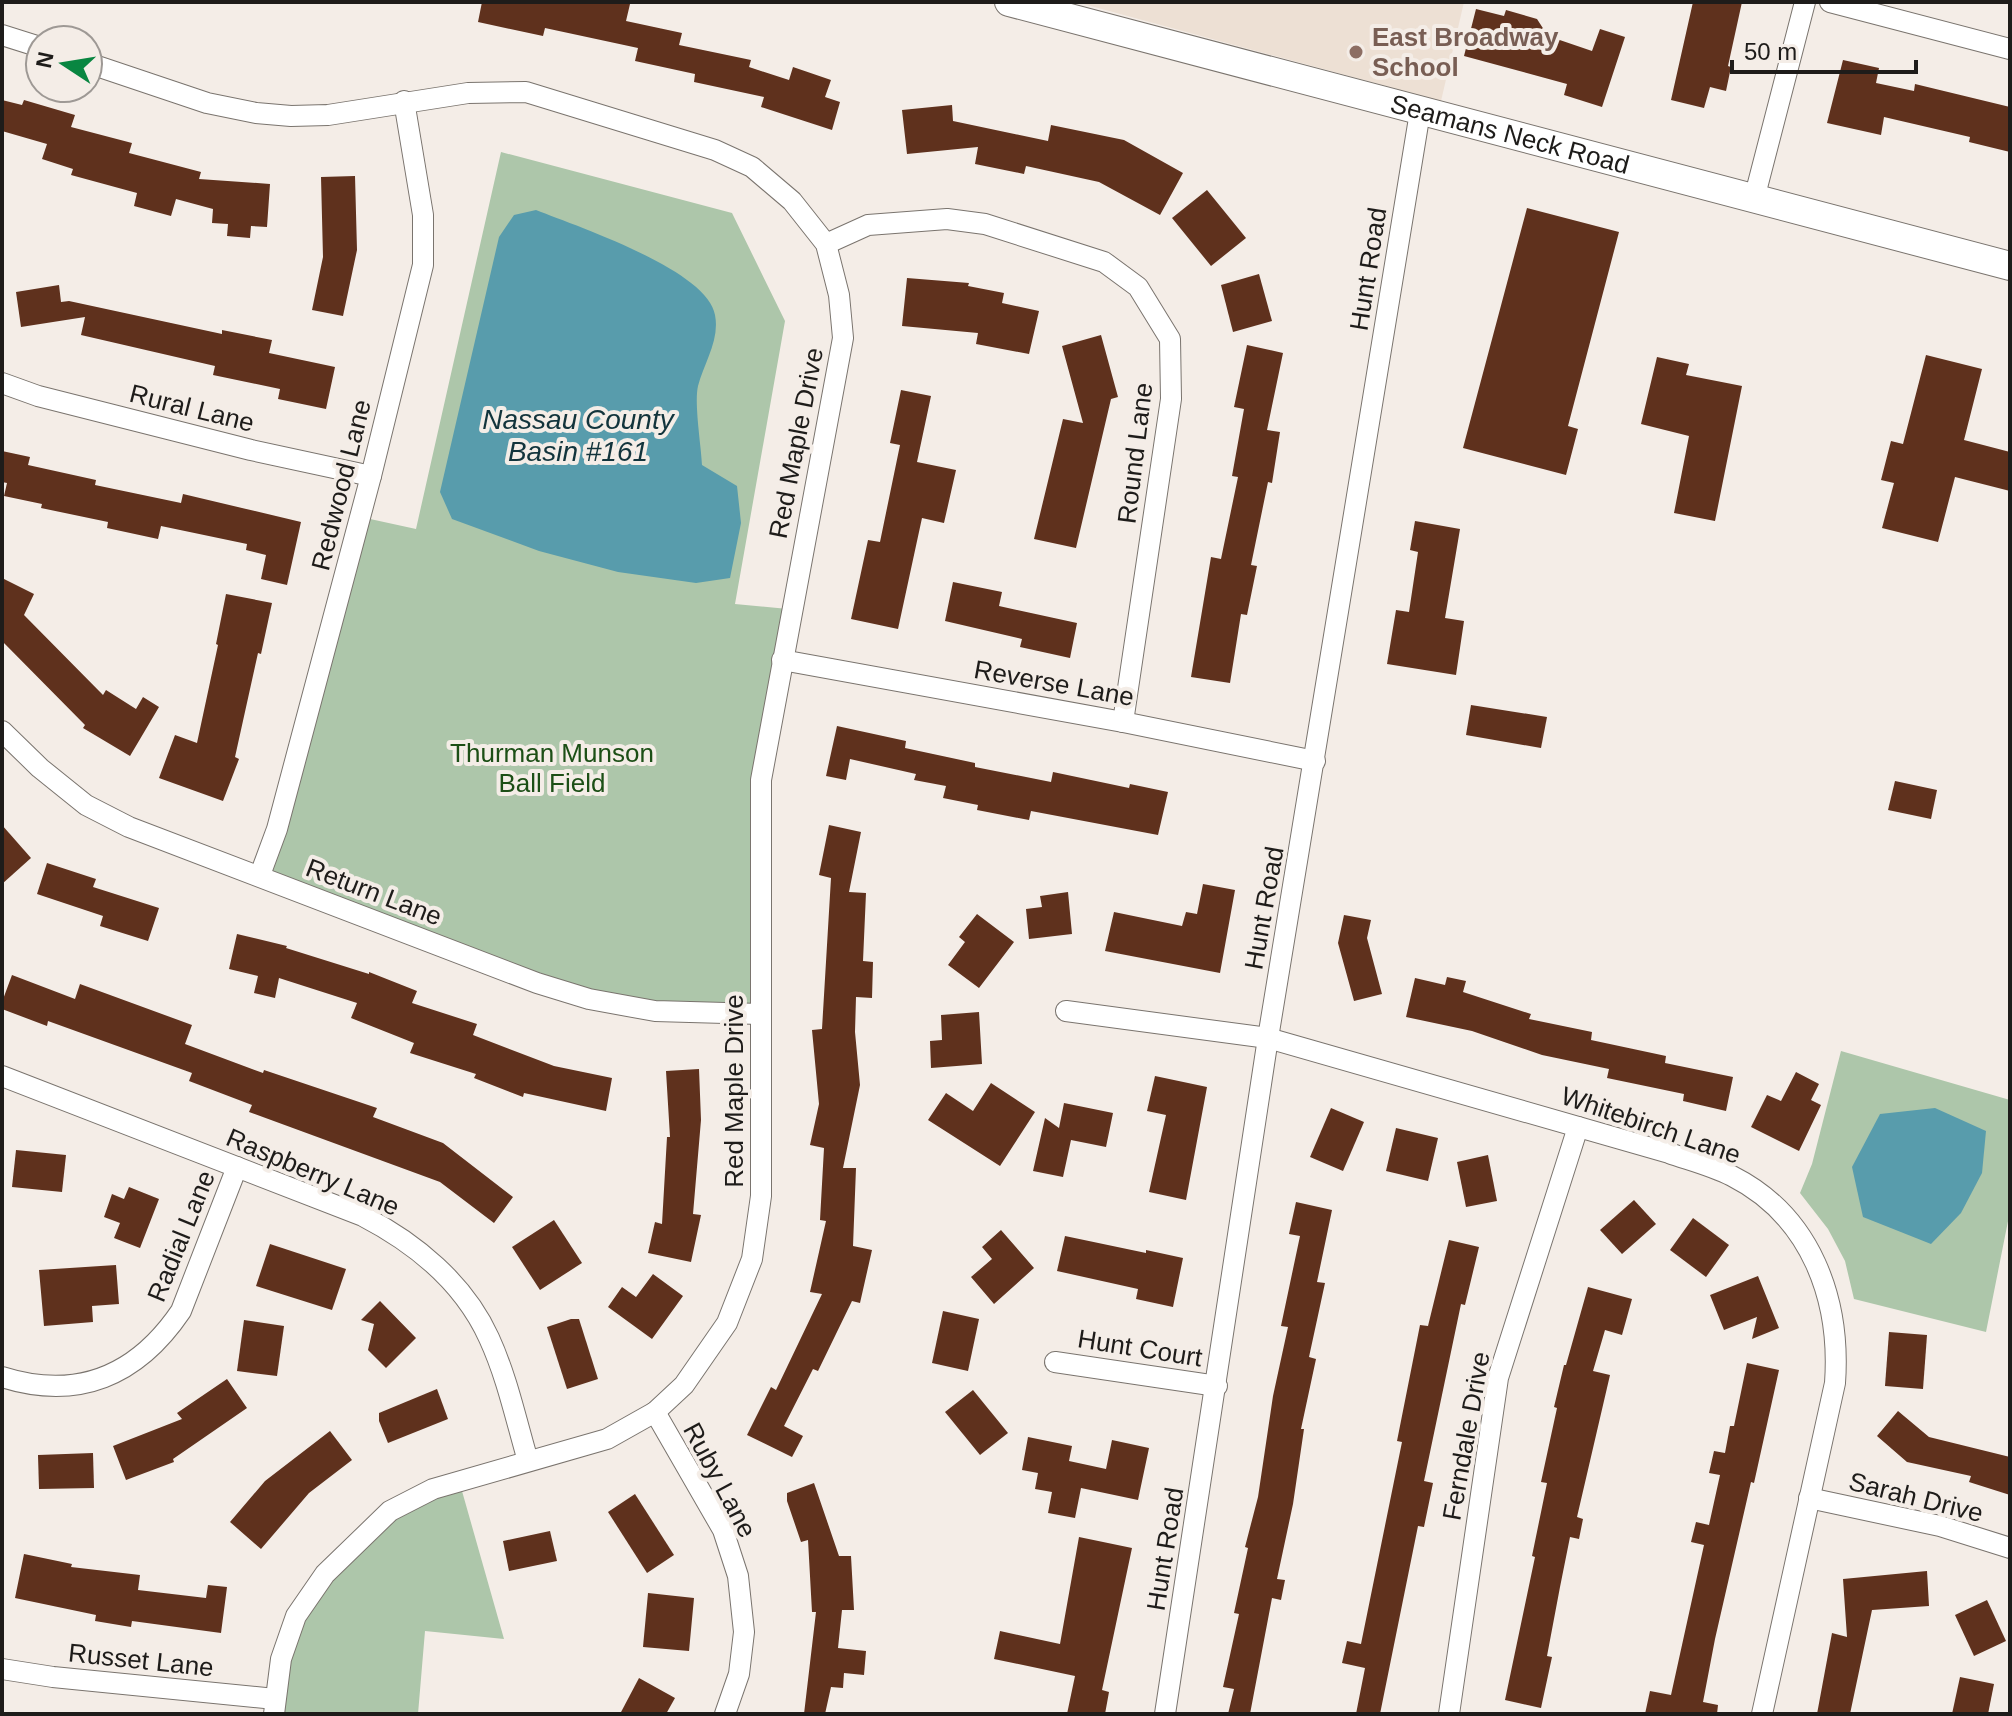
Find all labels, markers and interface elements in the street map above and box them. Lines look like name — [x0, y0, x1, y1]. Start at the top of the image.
place label: East Broadway School — [1372, 22, 1559, 82]
north arrow — [24, 24, 104, 104]
scale bar — [1732, 24, 1916, 74]
text: 50 m — [1744, 38, 1797, 65]
marker: East Broadway School — [1347, 43, 1365, 61]
text: N — [31, 50, 59, 70]
street label: Seamans Neck Road — [1387, 88, 1633, 180]
street label: Hunt Road — [1343, 205, 1393, 333]
street label: Red Maple Drive — [763, 345, 829, 541]
street label: Rural Lane — [127, 378, 257, 438]
street label: Round Lane — [1111, 381, 1159, 525]
street label: Redwood Lane — [305, 397, 377, 573]
water label: Nassau County Basin #161 — [482, 404, 676, 467]
street label: Reverse Lane — [972, 654, 1136, 712]
park label: Thurman Munson Ball Field — [450, 738, 654, 798]
street label: Hunt Road — [1238, 844, 1290, 972]
street label: Return Lane — [302, 852, 446, 932]
street label: Red Maple Drive — [719, 994, 749, 1188]
street label: Whitebirch Lane — [1557, 1080, 1745, 1170]
street label: Raspberry Lane — [222, 1122, 404, 1222]
street label: Radial Lane — [141, 1166, 221, 1306]
street label: Hunt Court — [1076, 1323, 1205, 1373]
street label: Ferndale Drive — [1436, 1349, 1496, 1523]
street label: Ruby Lane — [677, 1417, 763, 1543]
street label: Sarah Drive — [1846, 1466, 1986, 1528]
street label: Hunt Road — [1140, 1485, 1190, 1613]
street label: Russet Lane — [67, 1637, 215, 1683]

